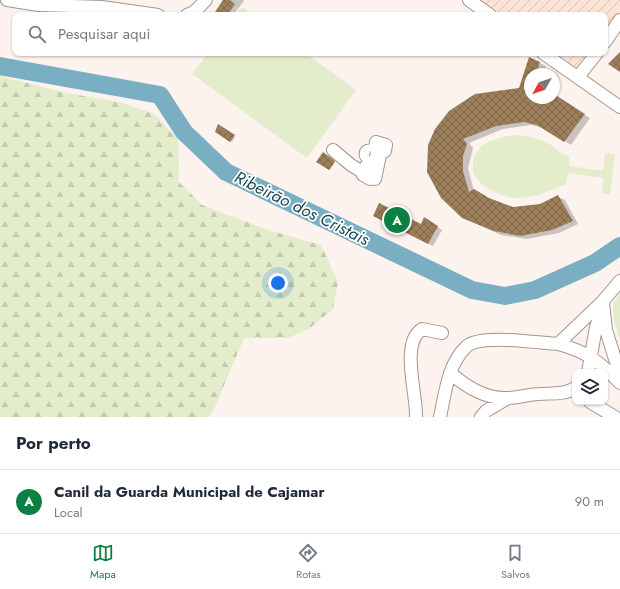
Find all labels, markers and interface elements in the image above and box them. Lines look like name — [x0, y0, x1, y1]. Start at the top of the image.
search box — [12, 12, 608, 56]
icon: search — [26, 23, 48, 45]
text: Pesquisar aqui — [58, 23, 150, 45]
north arrow — [524, 68, 560, 104]
water label: Ribeirão dos Cristais — [231, 165, 374, 251]
pin: A — [384, 205, 410, 235]
your location — [268, 273, 288, 293]
map controls — [572, 369, 608, 405]
button: layers — [572, 369, 608, 405]
text: Por perto — [16, 431, 91, 455]
text: Canil da Guarda Municipal de Cajamar — [54, 481, 325, 503]
text: A — [24, 492, 34, 511]
text: 90 m — [575, 492, 604, 511]
text: Local — [54, 503, 82, 522]
tab: Mapa — [90, 542, 116, 582]
tab: Rotas — [296, 542, 321, 582]
tab: Salvos — [501, 542, 530, 582]

